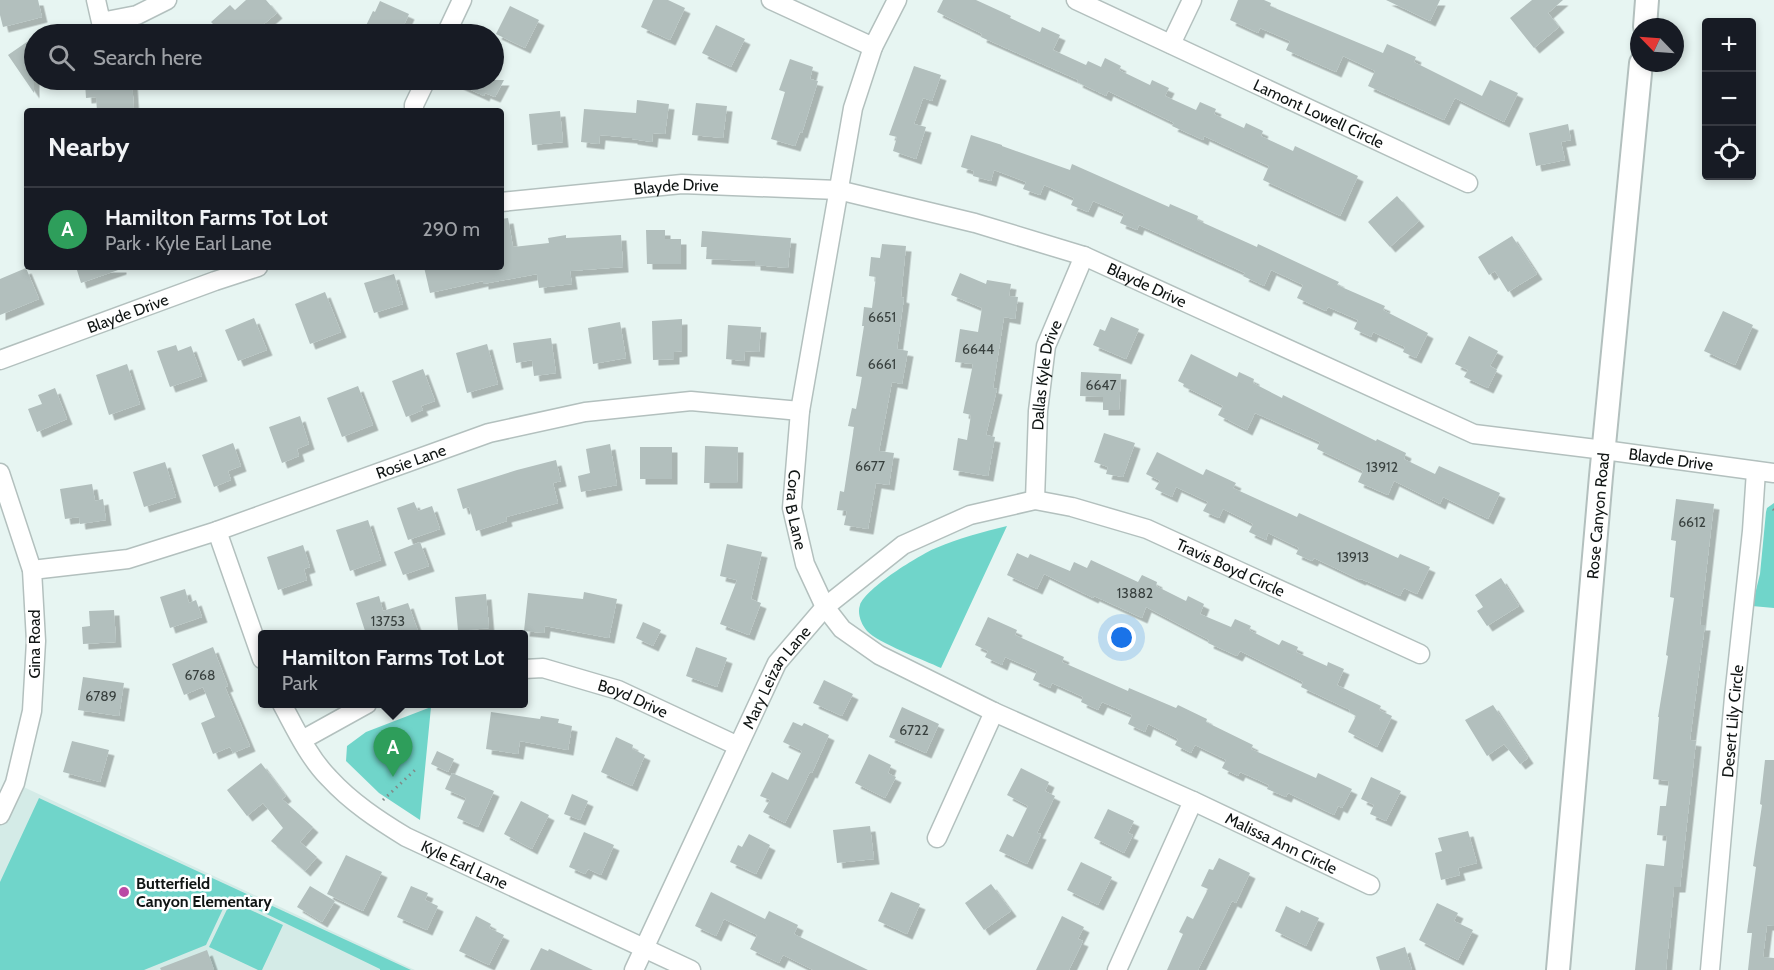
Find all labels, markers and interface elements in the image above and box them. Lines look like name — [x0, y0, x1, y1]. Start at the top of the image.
north arrow — [1630, 18, 1684, 72]
map controls — [1702, 18, 1756, 180]
button: + — [1702, 18, 1756, 72]
search box — [24, 24, 504, 90]
icon: search — [45, 41, 78, 74]
text: Search here — [93, 44, 202, 71]
button: − — [1702, 72, 1756, 126]
street label: Lamont Lowell Circle — [1250, 75, 1387, 152]
button: locate — [1702, 126, 1756, 180]
text: Nearby — [48, 131, 129, 163]
street label: Blayde Drive — [633, 175, 719, 199]
text: Hamilton Farms Tot Lot — [105, 204, 328, 231]
text: A — [61, 217, 74, 241]
text: 290 m — [422, 217, 480, 241]
text: Park · Kyle Earl Lane — [105, 231, 272, 255]
street label: Blayde Drive — [1104, 259, 1189, 312]
street label: Blayde Drive — [85, 290, 171, 337]
house number: 6651 — [868, 308, 896, 326]
street label: Dallas Kyle Drive — [1028, 317, 1066, 431]
house number: 6644 — [962, 340, 994, 358]
house number: 6661 — [868, 355, 896, 373]
house number: 6647 — [1085, 376, 1117, 394]
street label: Rosie Lane — [374, 440, 449, 483]
street label: Blayde Drive — [1627, 444, 1714, 475]
street label: Rose Canyon Road — [1583, 452, 1613, 580]
house number: 6677 — [855, 457, 885, 475]
house number: 13912 — [1366, 458, 1398, 476]
street label: Cora B Lane — [781, 469, 810, 552]
house number: 6612 — [1678, 513, 1706, 531]
street label: Travis Boyd Circle — [1173, 535, 1288, 601]
house number: 13913 — [1337, 548, 1369, 566]
house number: 13882 — [1117, 584, 1153, 602]
street label: Gina Road — [25, 610, 44, 678]
house number: 13753 — [371, 612, 405, 630]
street label: Mary Leizan Lane — [739, 622, 815, 732]
your location — [1107, 623, 1136, 652]
popup — [258, 630, 528, 708]
text: Hamilton Farms Tot Lot — [282, 644, 504, 671]
street label: Desert Lily Circle — [1718, 664, 1747, 778]
house number: 6768 — [185, 666, 215, 684]
text: Park — [282, 671, 318, 695]
street label: Boyd Drive — [596, 676, 671, 722]
house number: 6789 — [85, 687, 117, 705]
house number: 6722 — [899, 721, 929, 739]
pin: A — [374, 728, 412, 777]
street label: Malissa Ann Circle — [1222, 809, 1340, 878]
street label: Kyle Earl Lane — [418, 836, 511, 893]
place label: Butterfield Canyon Elementary — [136, 874, 272, 911]
marker: Butterfield Canyon Elementary — [117, 885, 131, 899]

